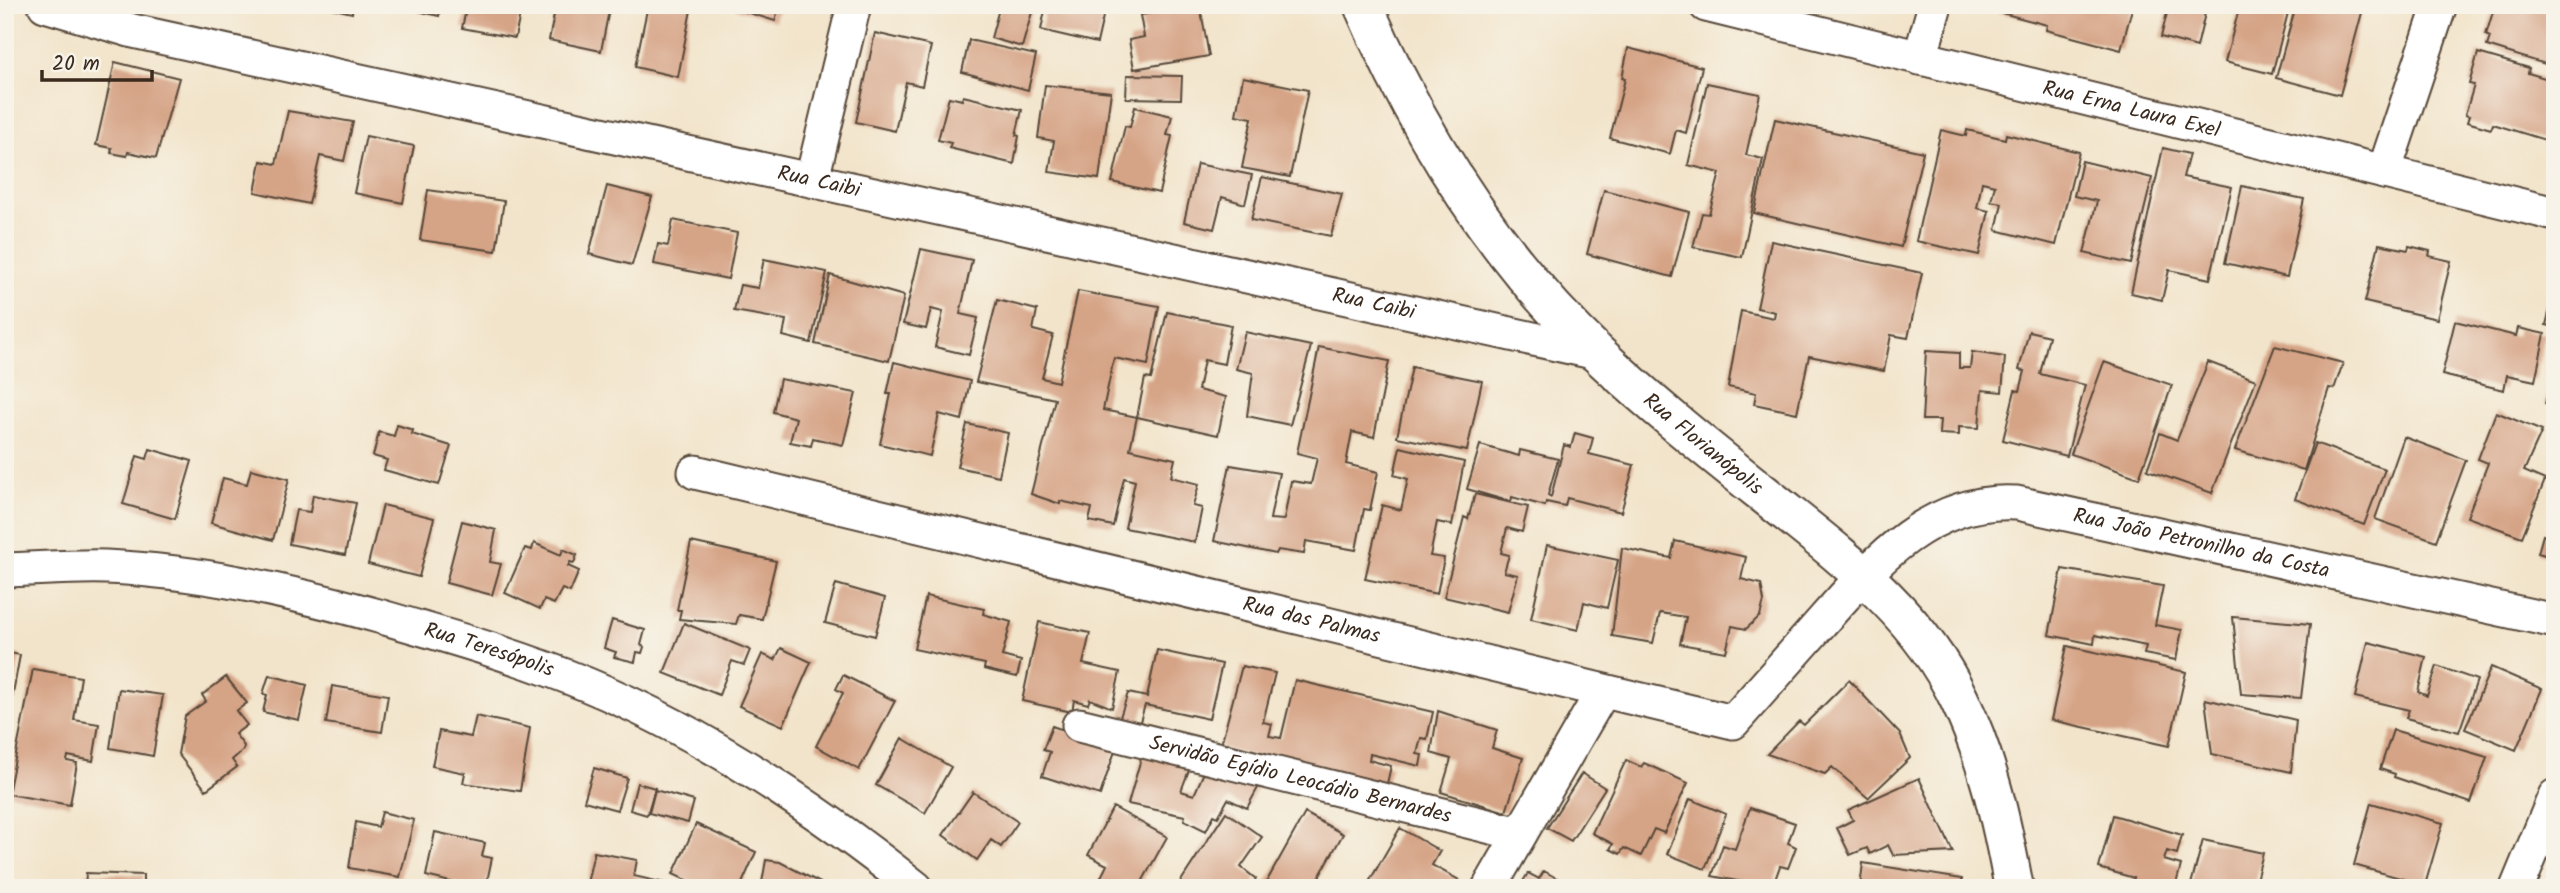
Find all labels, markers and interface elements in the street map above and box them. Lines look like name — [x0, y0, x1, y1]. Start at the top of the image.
scale bar — [42, 38, 152, 82]
text: 20 m — [52, 48, 100, 81]
street label: Rua Erna Laura Exel — [2039, 72, 2224, 147]
street label: Rua Caibi — [774, 157, 864, 207]
street label: Rua Caibi — [1329, 279, 1419, 329]
street label: Rua Florianópolis — [1635, 385, 1770, 504]
street label: Rua João Petronilho da Costa — [2070, 499, 2333, 588]
street label: Rua das Palmas — [1239, 588, 1383, 653]
street label: Rua Teresópolis — [420, 614, 559, 687]
street label: Servidão Egídio Leocádio Bernardes — [1146, 726, 1455, 833]

